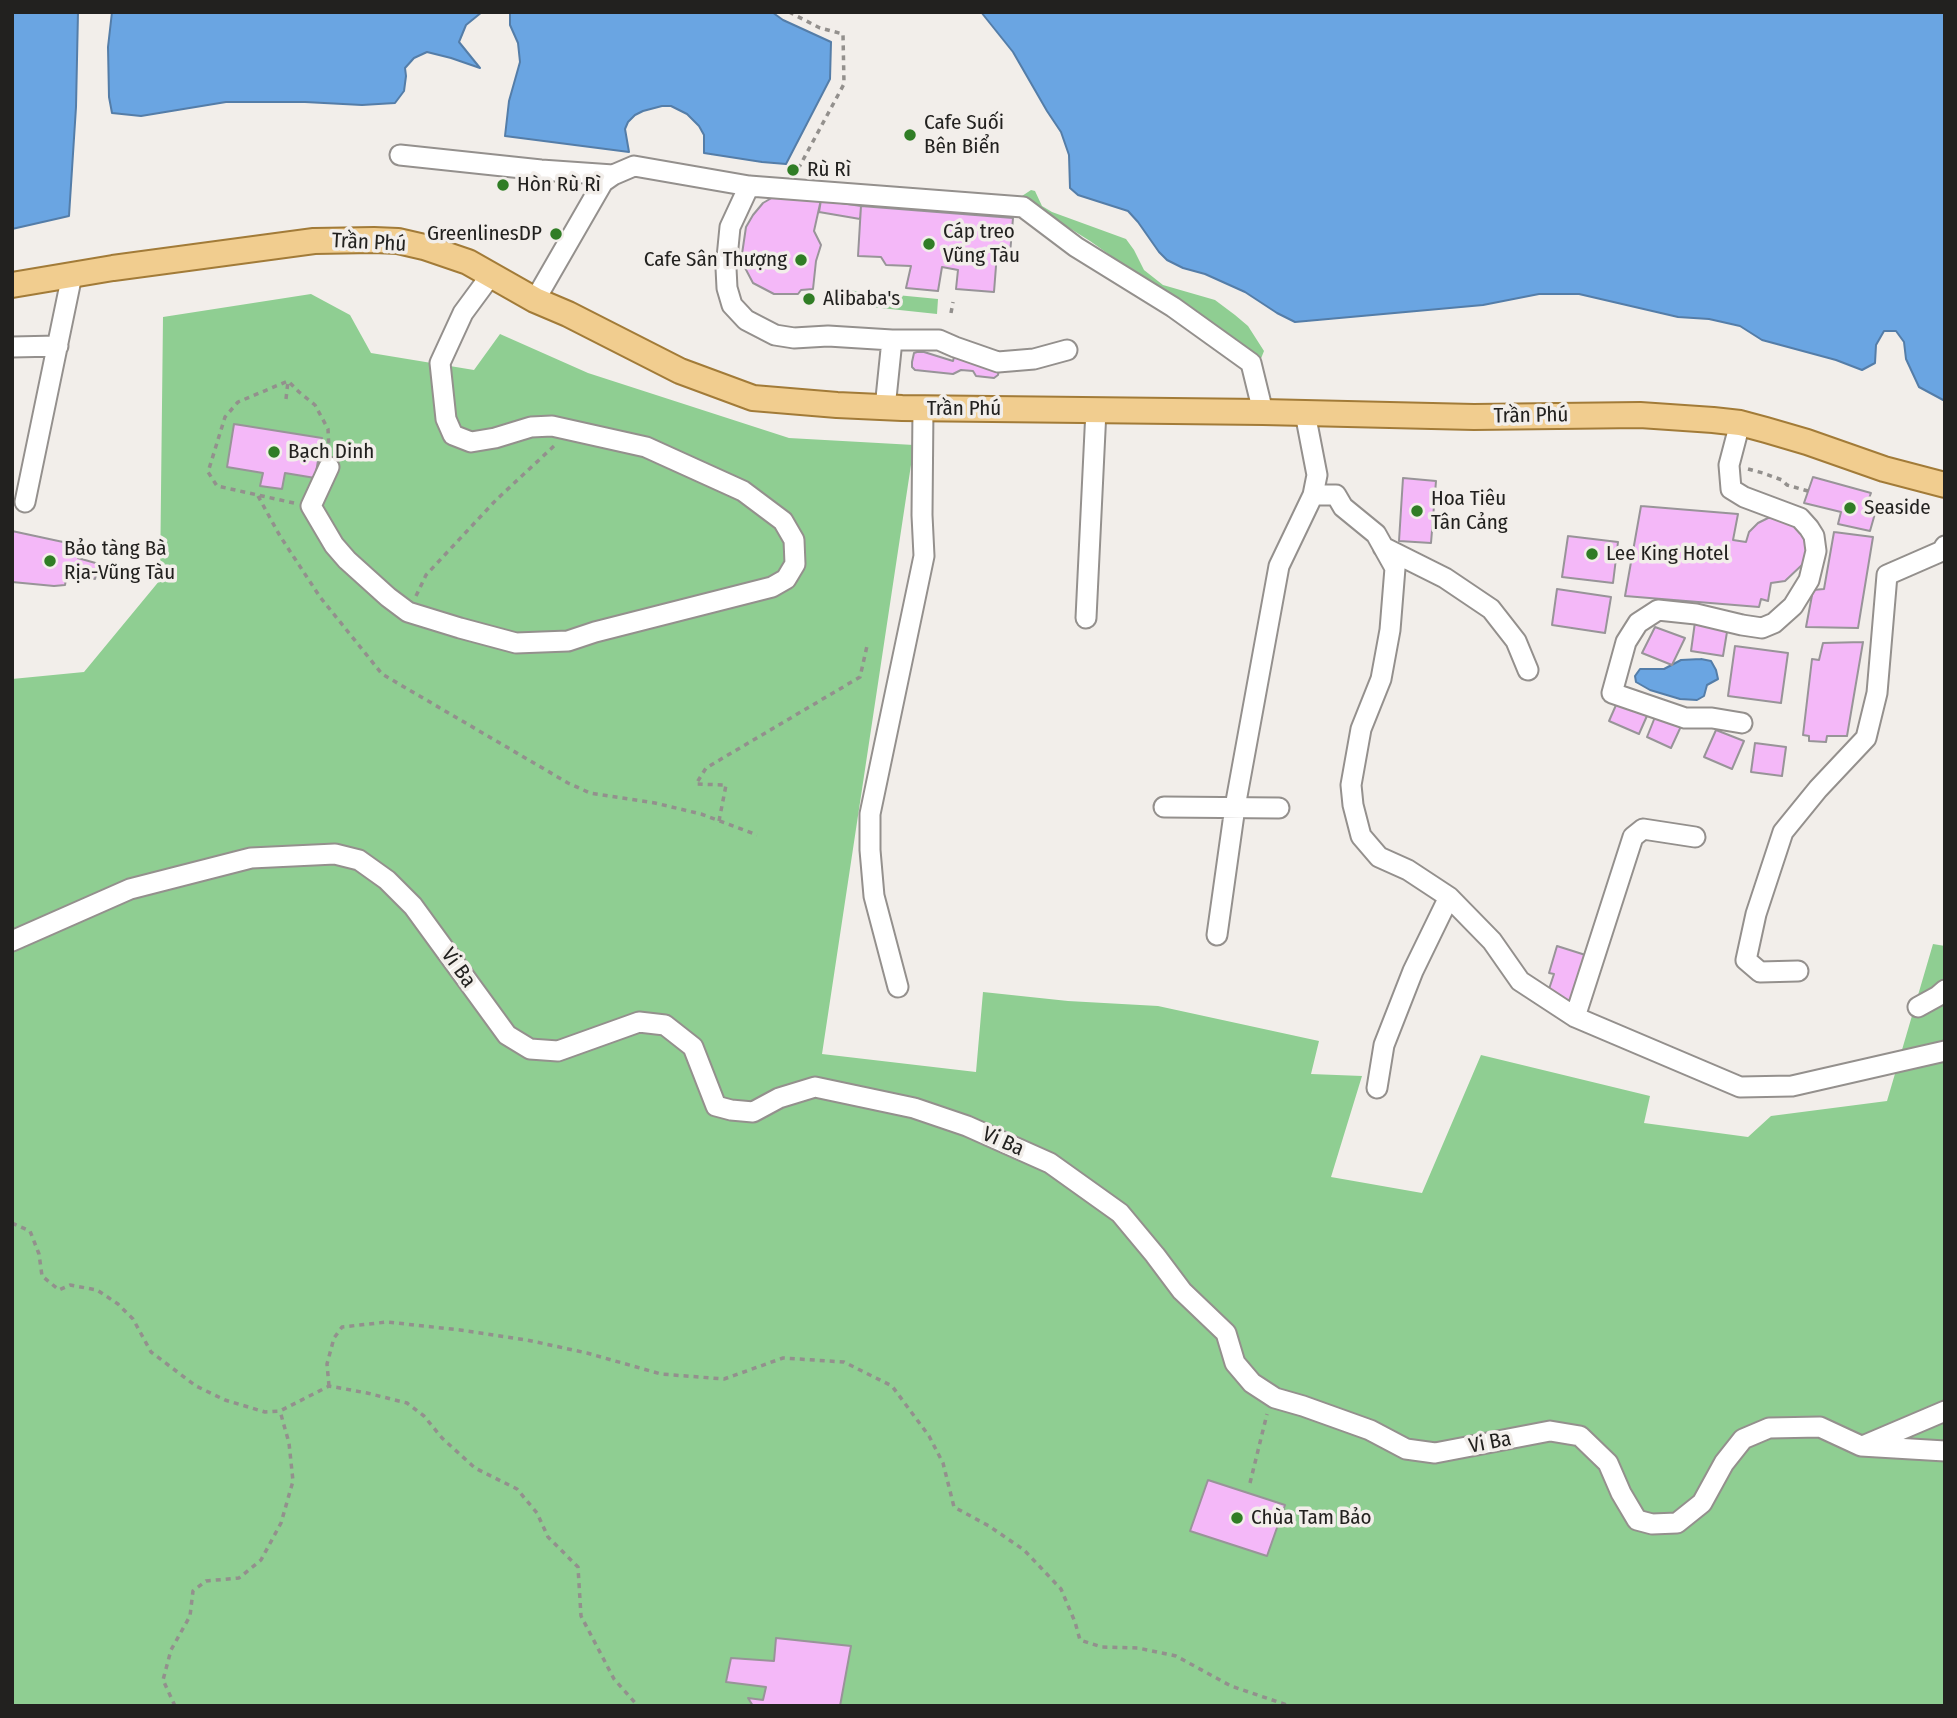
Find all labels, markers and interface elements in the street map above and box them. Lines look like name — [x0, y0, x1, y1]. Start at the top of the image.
place label: Cafe Suối Bên Biển — [924, 110, 1004, 160]
marker: Cafe Suối Bên Biển — [902, 127, 918, 143]
place label: Rù Rì — [807, 157, 851, 183]
marker: Rù Rì — [785, 162, 801, 178]
place label: Hòn Rù Rì — [517, 172, 601, 198]
marker: Hòn Rù Rì — [495, 177, 511, 193]
place label: Cáp treo Vũng Tàu — [943, 219, 1020, 269]
place label: GreenlinesDP — [427, 221, 542, 247]
marker: GreenlinesDP — [548, 226, 564, 242]
street label: Trần Phú — [331, 228, 407, 258]
marker: Cáp treo Vũng Tàu — [921, 236, 937, 252]
place label: Cafe Sân Thượng — [644, 247, 787, 273]
marker: Cafe Sân Thượng — [793, 252, 809, 268]
place label: Alibaba's — [823, 286, 900, 312]
marker: Alibaba's — [801, 291, 817, 307]
street label: Trần Phú — [927, 396, 1001, 422]
street label: Trần Phú — [1493, 403, 1569, 429]
place label: Bạch Dinh — [288, 439, 374, 465]
marker: Bạch Dinh — [266, 444, 282, 460]
place label: Hoa Tiêu Tân Cảng — [1431, 486, 1508, 536]
place label: Seaside — [1864, 495, 1931, 521]
marker: Seaside — [1842, 500, 1858, 516]
marker: Hoa Tiêu Tân Cảng — [1409, 503, 1425, 519]
place label: Bảo tàng Bà Rịa-Vũng Tàu — [64, 536, 175, 586]
place label: Lee King Hotel — [1606, 541, 1729, 567]
marker: Lee King Hotel — [1584, 546, 1600, 562]
marker: Bảo tàng Bà Rịa-Vũng Tàu — [42, 553, 58, 569]
street label: Vi Ba — [435, 943, 481, 993]
street label: Vi Ba — [978, 1122, 1028, 1162]
street label: Vi Ba — [1467, 1427, 1513, 1459]
place label: Chùa Tam Bảo — [1251, 1505, 1372, 1531]
marker: Chùa Tam Bảo — [1229, 1510, 1245, 1526]

